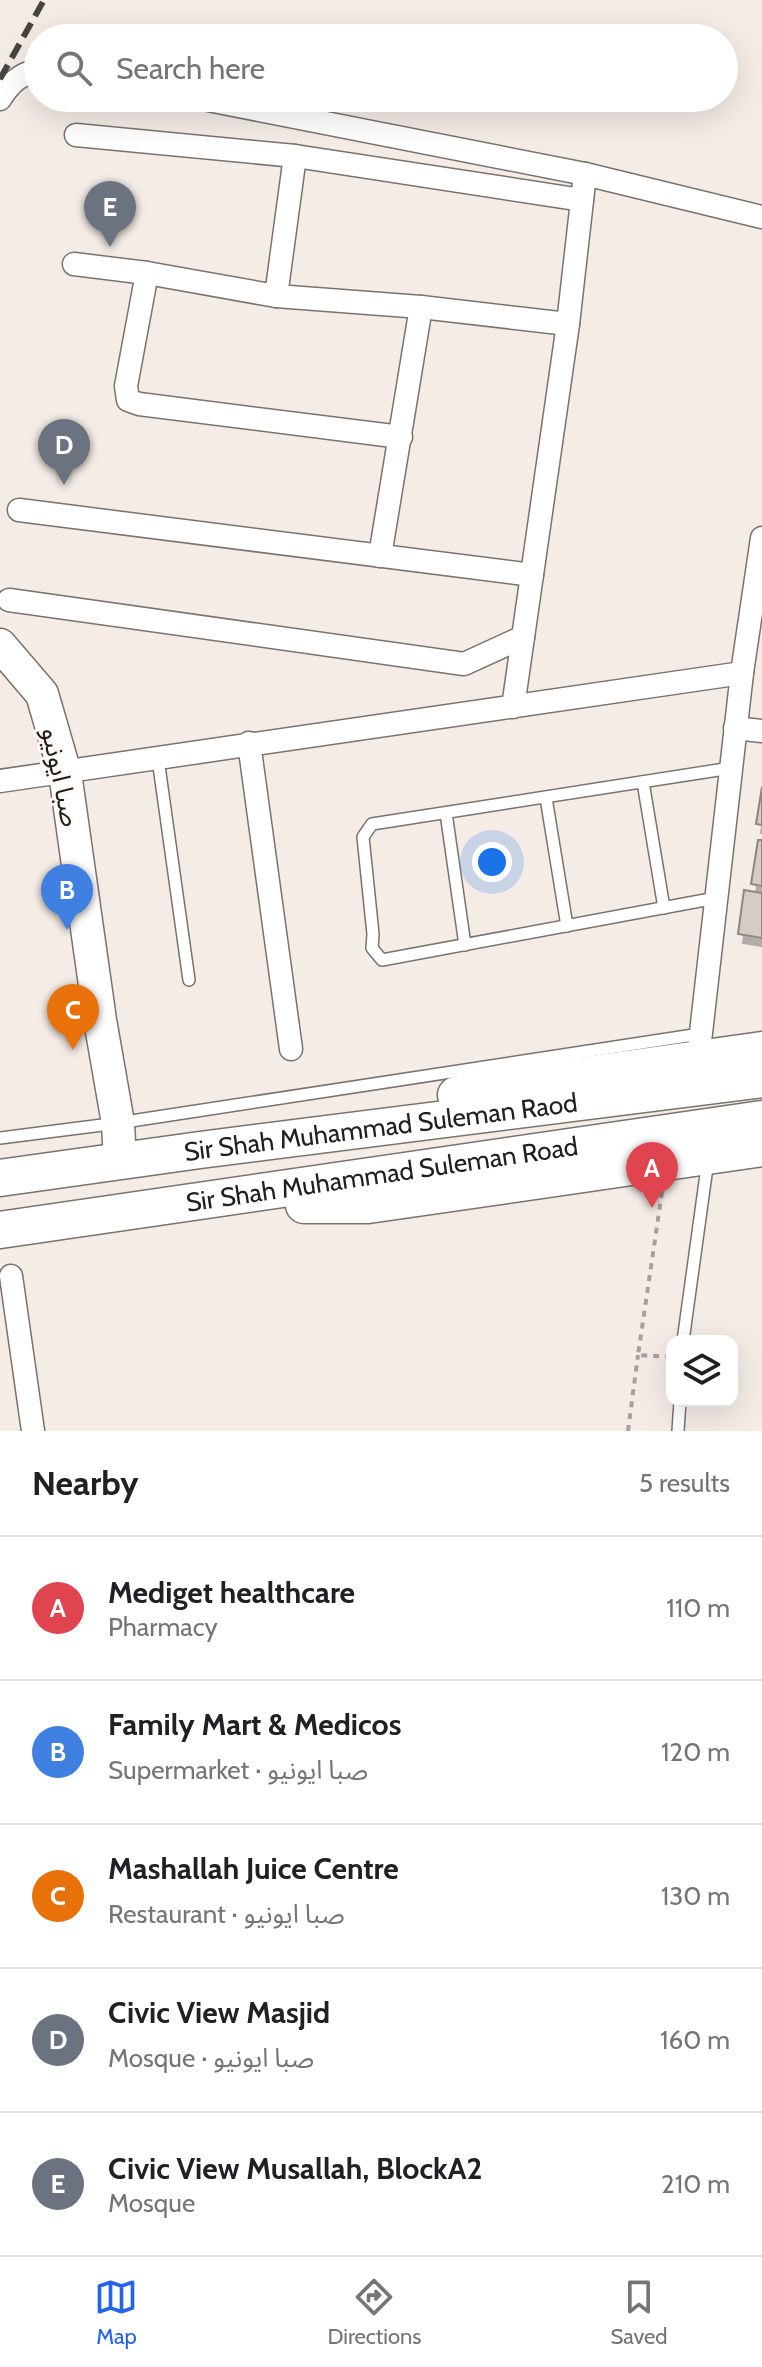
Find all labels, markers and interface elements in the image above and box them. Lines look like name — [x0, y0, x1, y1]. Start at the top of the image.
search box — [24, 24, 738, 112]
icon: search — [52, 46, 96, 90]
text: Search here — [116, 50, 265, 87]
pin: E — [84, 181, 136, 247]
pin: D — [38, 419, 90, 485]
street label: صبا ایونیو — [35, 724, 87, 830]
your location — [472, 842, 512, 882]
pin: B — [41, 864, 93, 930]
pin: C — [47, 984, 99, 1050]
street label: Sir Shah Muhammad Suleman Raod — [182, 1086, 579, 1168]
street label: Sir Shah Muhammad Suleman Road — [184, 1130, 580, 1219]
pin: A — [626, 1142, 678, 1208]
map controls — [666, 1335, 738, 1407]
button: layers — [666, 1335, 738, 1407]
text: Nearby — [32, 1462, 139, 1504]
text: 5 results — [639, 1467, 730, 1499]
text: Mediget healthcare — [108, 1574, 355, 1611]
text: A — [50, 1592, 66, 1624]
text: 110 m — [666, 1592, 730, 1624]
text: Pharmacy — [108, 1611, 218, 1643]
text: Family Mart & Medicos — [108, 1706, 401, 1743]
text: B — [50, 1736, 66, 1768]
text: 120 m — [661, 1736, 730, 1768]
text: Supermarket · صبا ایونیو — [108, 1754, 368, 1786]
text: Mashallah Juice Centre — [108, 1850, 399, 1887]
text: C — [50, 1880, 66, 1912]
text: 130 m — [661, 1880, 730, 1912]
text: Restaurant · صبا ایونیو — [108, 1898, 345, 1930]
text: Civic View Masjid — [108, 1994, 330, 2031]
text: D — [49, 2024, 67, 2056]
text: 160 m — [660, 2024, 730, 2056]
text: Mosque · صبا ایونیو — [108, 2042, 314, 2074]
text: Civic View Musallah, BlockA2 — [108, 2150, 482, 2187]
text: E — [51, 2168, 65, 2200]
text: 210 m — [661, 2168, 730, 2200]
text: Mosque — [108, 2187, 195, 2219]
tab: Map — [94, 2275, 138, 2350]
tab: Directions — [327, 2275, 421, 2350]
tab: Saved — [610, 2275, 668, 2350]

